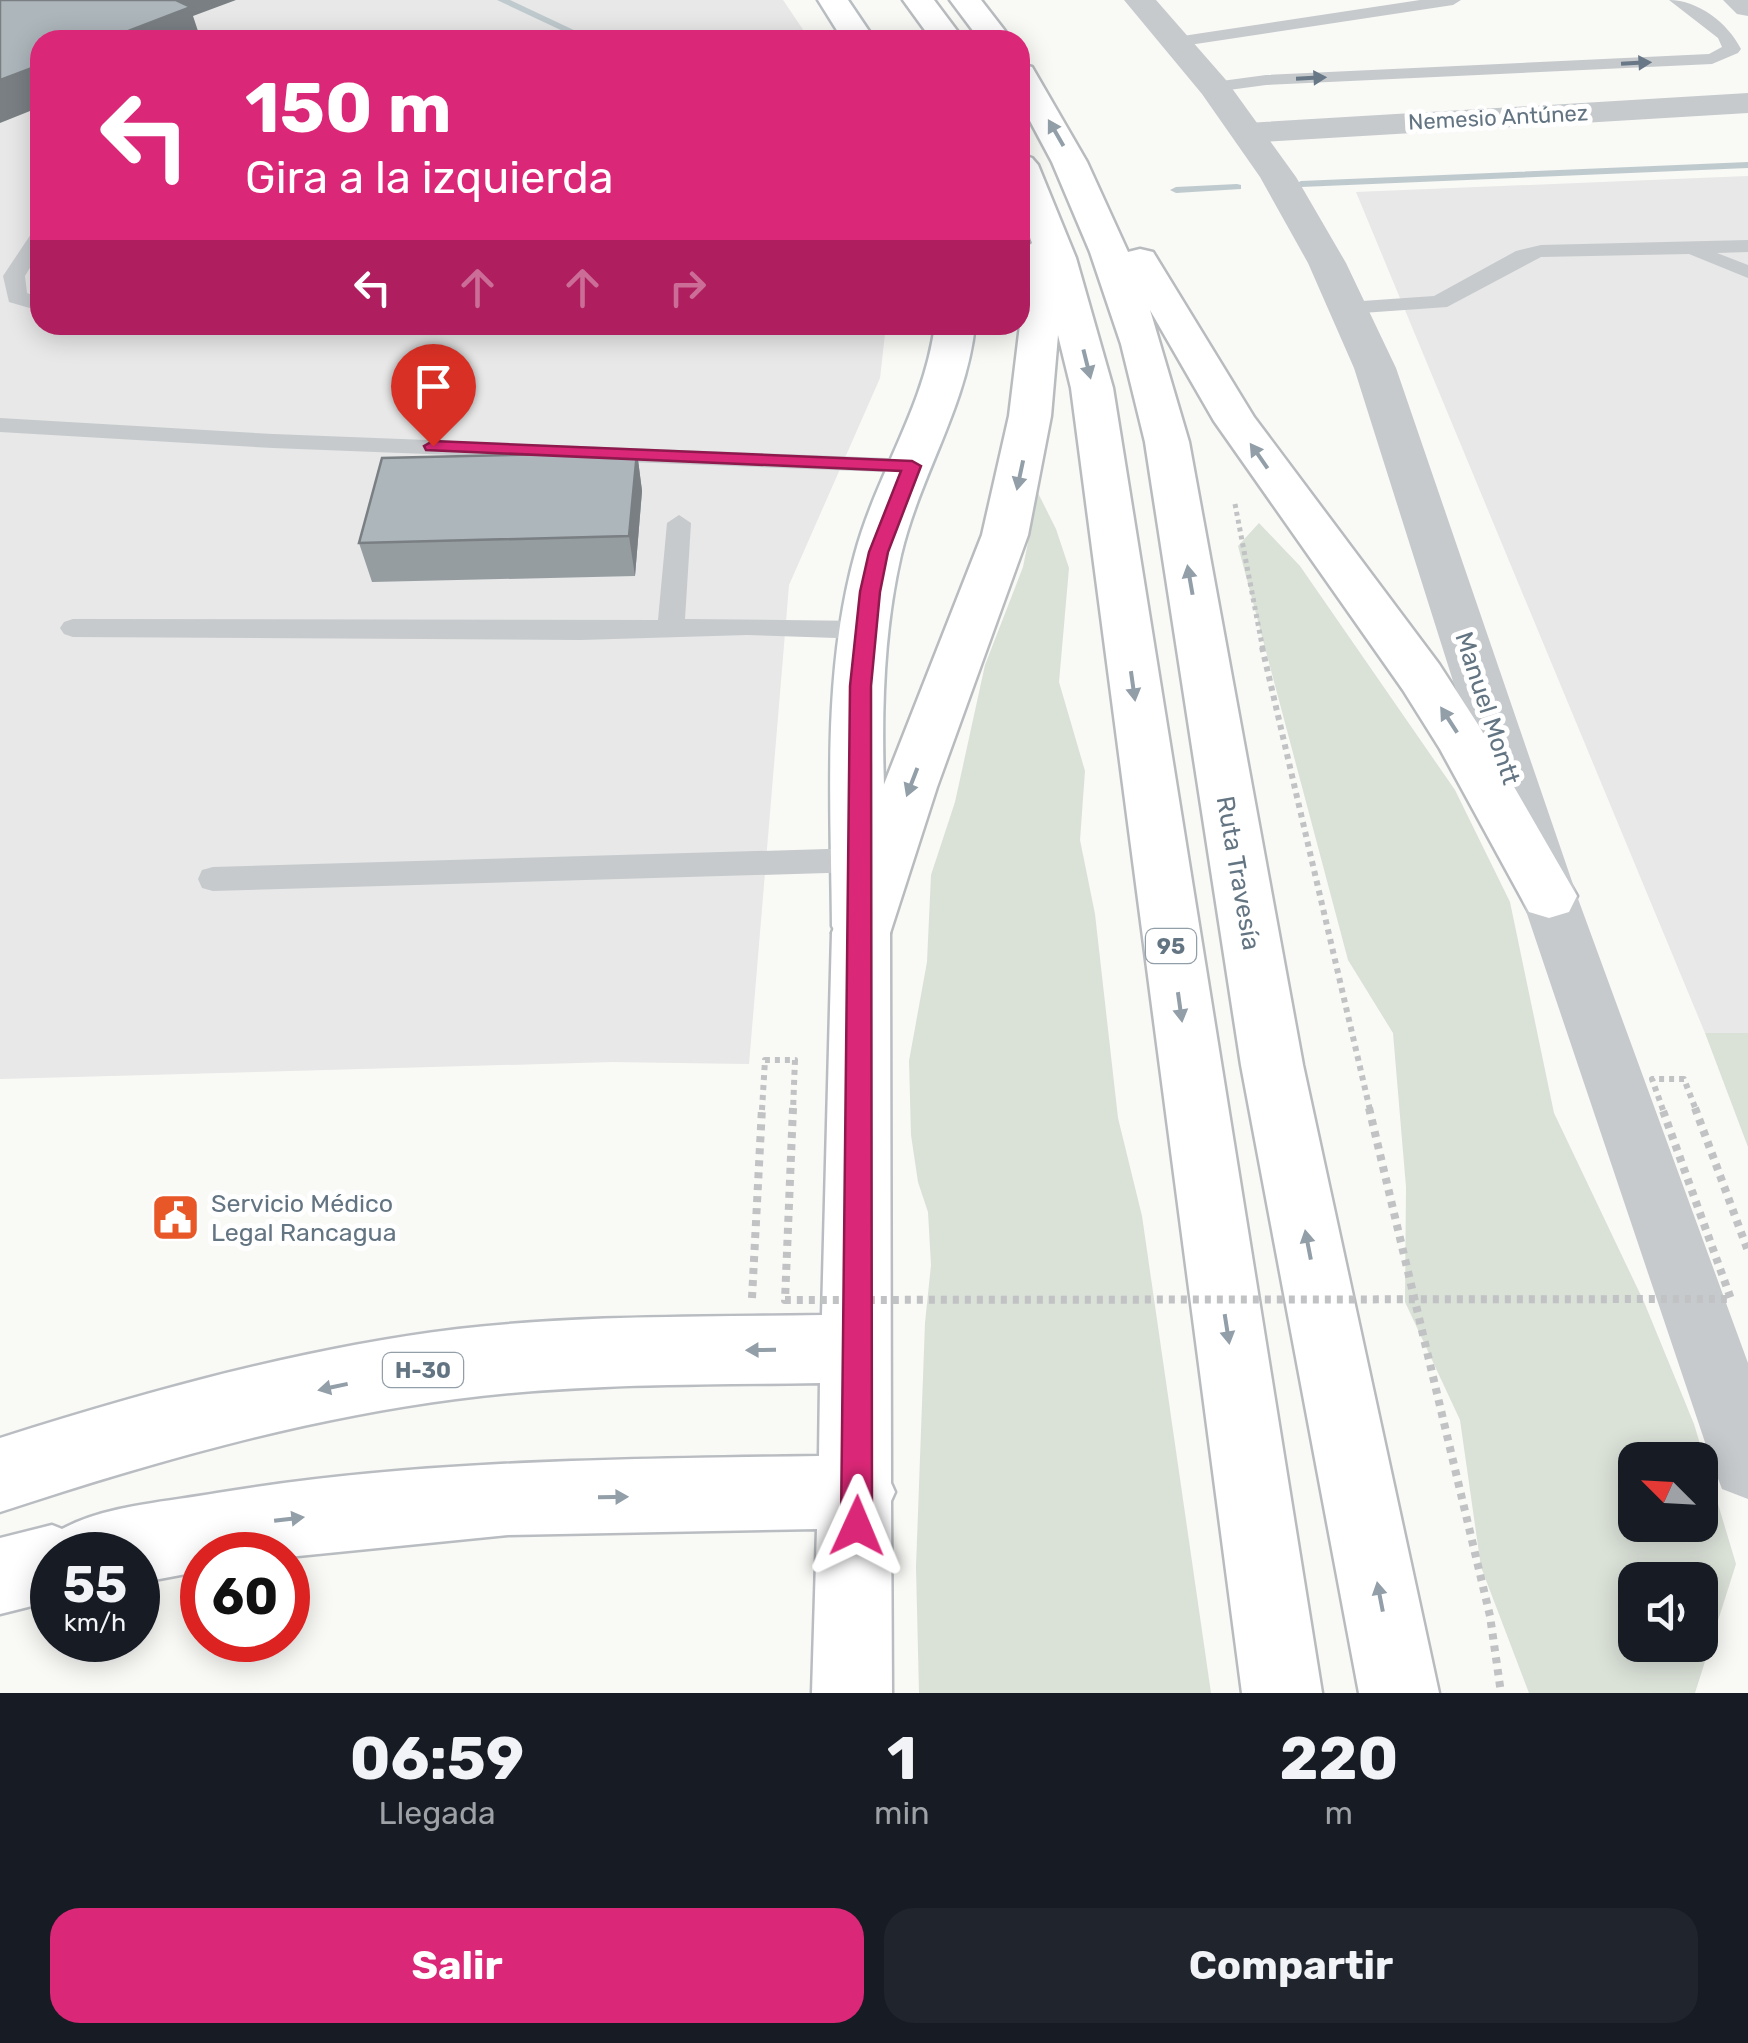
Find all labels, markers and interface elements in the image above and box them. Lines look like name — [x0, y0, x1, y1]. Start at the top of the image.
one-way arrow — [1620, 55, 1652, 71]
text: 150 m — [245, 67, 452, 150]
icon: left — [80, 70, 210, 200]
one-way arrow — [1296, 70, 1328, 86]
street label: Nemesio Antúnez — [1407, 99, 1589, 136]
one-way arrow — [1048, 119, 1065, 148]
text: Gira a la izquierda — [245, 151, 614, 204]
icon: left — [345, 260, 400, 315]
icon: ahead — [450, 260, 505, 315]
icon: ahead — [555, 260, 610, 315]
icon: right — [660, 260, 715, 315]
pin — [391, 344, 476, 447]
one-way arrow — [1079, 349, 1095, 380]
icon: arrive — [406, 359, 461, 414]
one-way arrow — [1250, 442, 1269, 469]
one-way arrow — [1012, 460, 1027, 491]
one-way arrow — [1182, 564, 1197, 595]
street label: Manuel Montt — [1449, 628, 1526, 788]
one-way arrow — [1125, 671, 1141, 702]
one-way arrow — [1440, 706, 1458, 733]
one-way arrow — [904, 767, 919, 797]
street label: Ruta Travesía — [1211, 794, 1266, 952]
road number: 95 — [1146, 929, 1196, 963]
one-way arrow — [1172, 992, 1188, 1024]
place label: Servicio Médico Legal Rancagua — [211, 1189, 396, 1247]
public building icon: Servicio Médico Legal Rancagua — [150, 1191, 202, 1243]
one-way arrow — [1300, 1229, 1316, 1260]
one-way arrow — [1220, 1314, 1235, 1345]
one-way arrow — [744, 1343, 776, 1359]
road number: H-30 — [383, 1353, 463, 1387]
one-way arrow — [318, 1380, 349, 1396]
north arrow — [1618, 1442, 1718, 1542]
map controls — [1618, 1442, 1718, 1662]
position arrow — [805, 1474, 909, 1578]
one-way arrow — [597, 1489, 629, 1505]
one-way arrow — [273, 1511, 305, 1527]
speed limit sign: 60 — [180, 1532, 310, 1662]
text: 55 — [63, 1555, 127, 1615]
button: sound — [1618, 1562, 1718, 1662]
one-way arrow — [1371, 1582, 1387, 1613]
text: km/h — [64, 1608, 126, 1637]
text: 06:59 — [350, 1723, 524, 1794]
text: 1 — [887, 1723, 917, 1794]
text: 220 — [1279, 1723, 1398, 1794]
text: Llegada — [378, 1794, 496, 1832]
text: min — [874, 1794, 930, 1832]
text: m — [1325, 1794, 1353, 1832]
button: Salir — [50, 1908, 864, 2023]
button: Compartir — [884, 1908, 1698, 2023]

